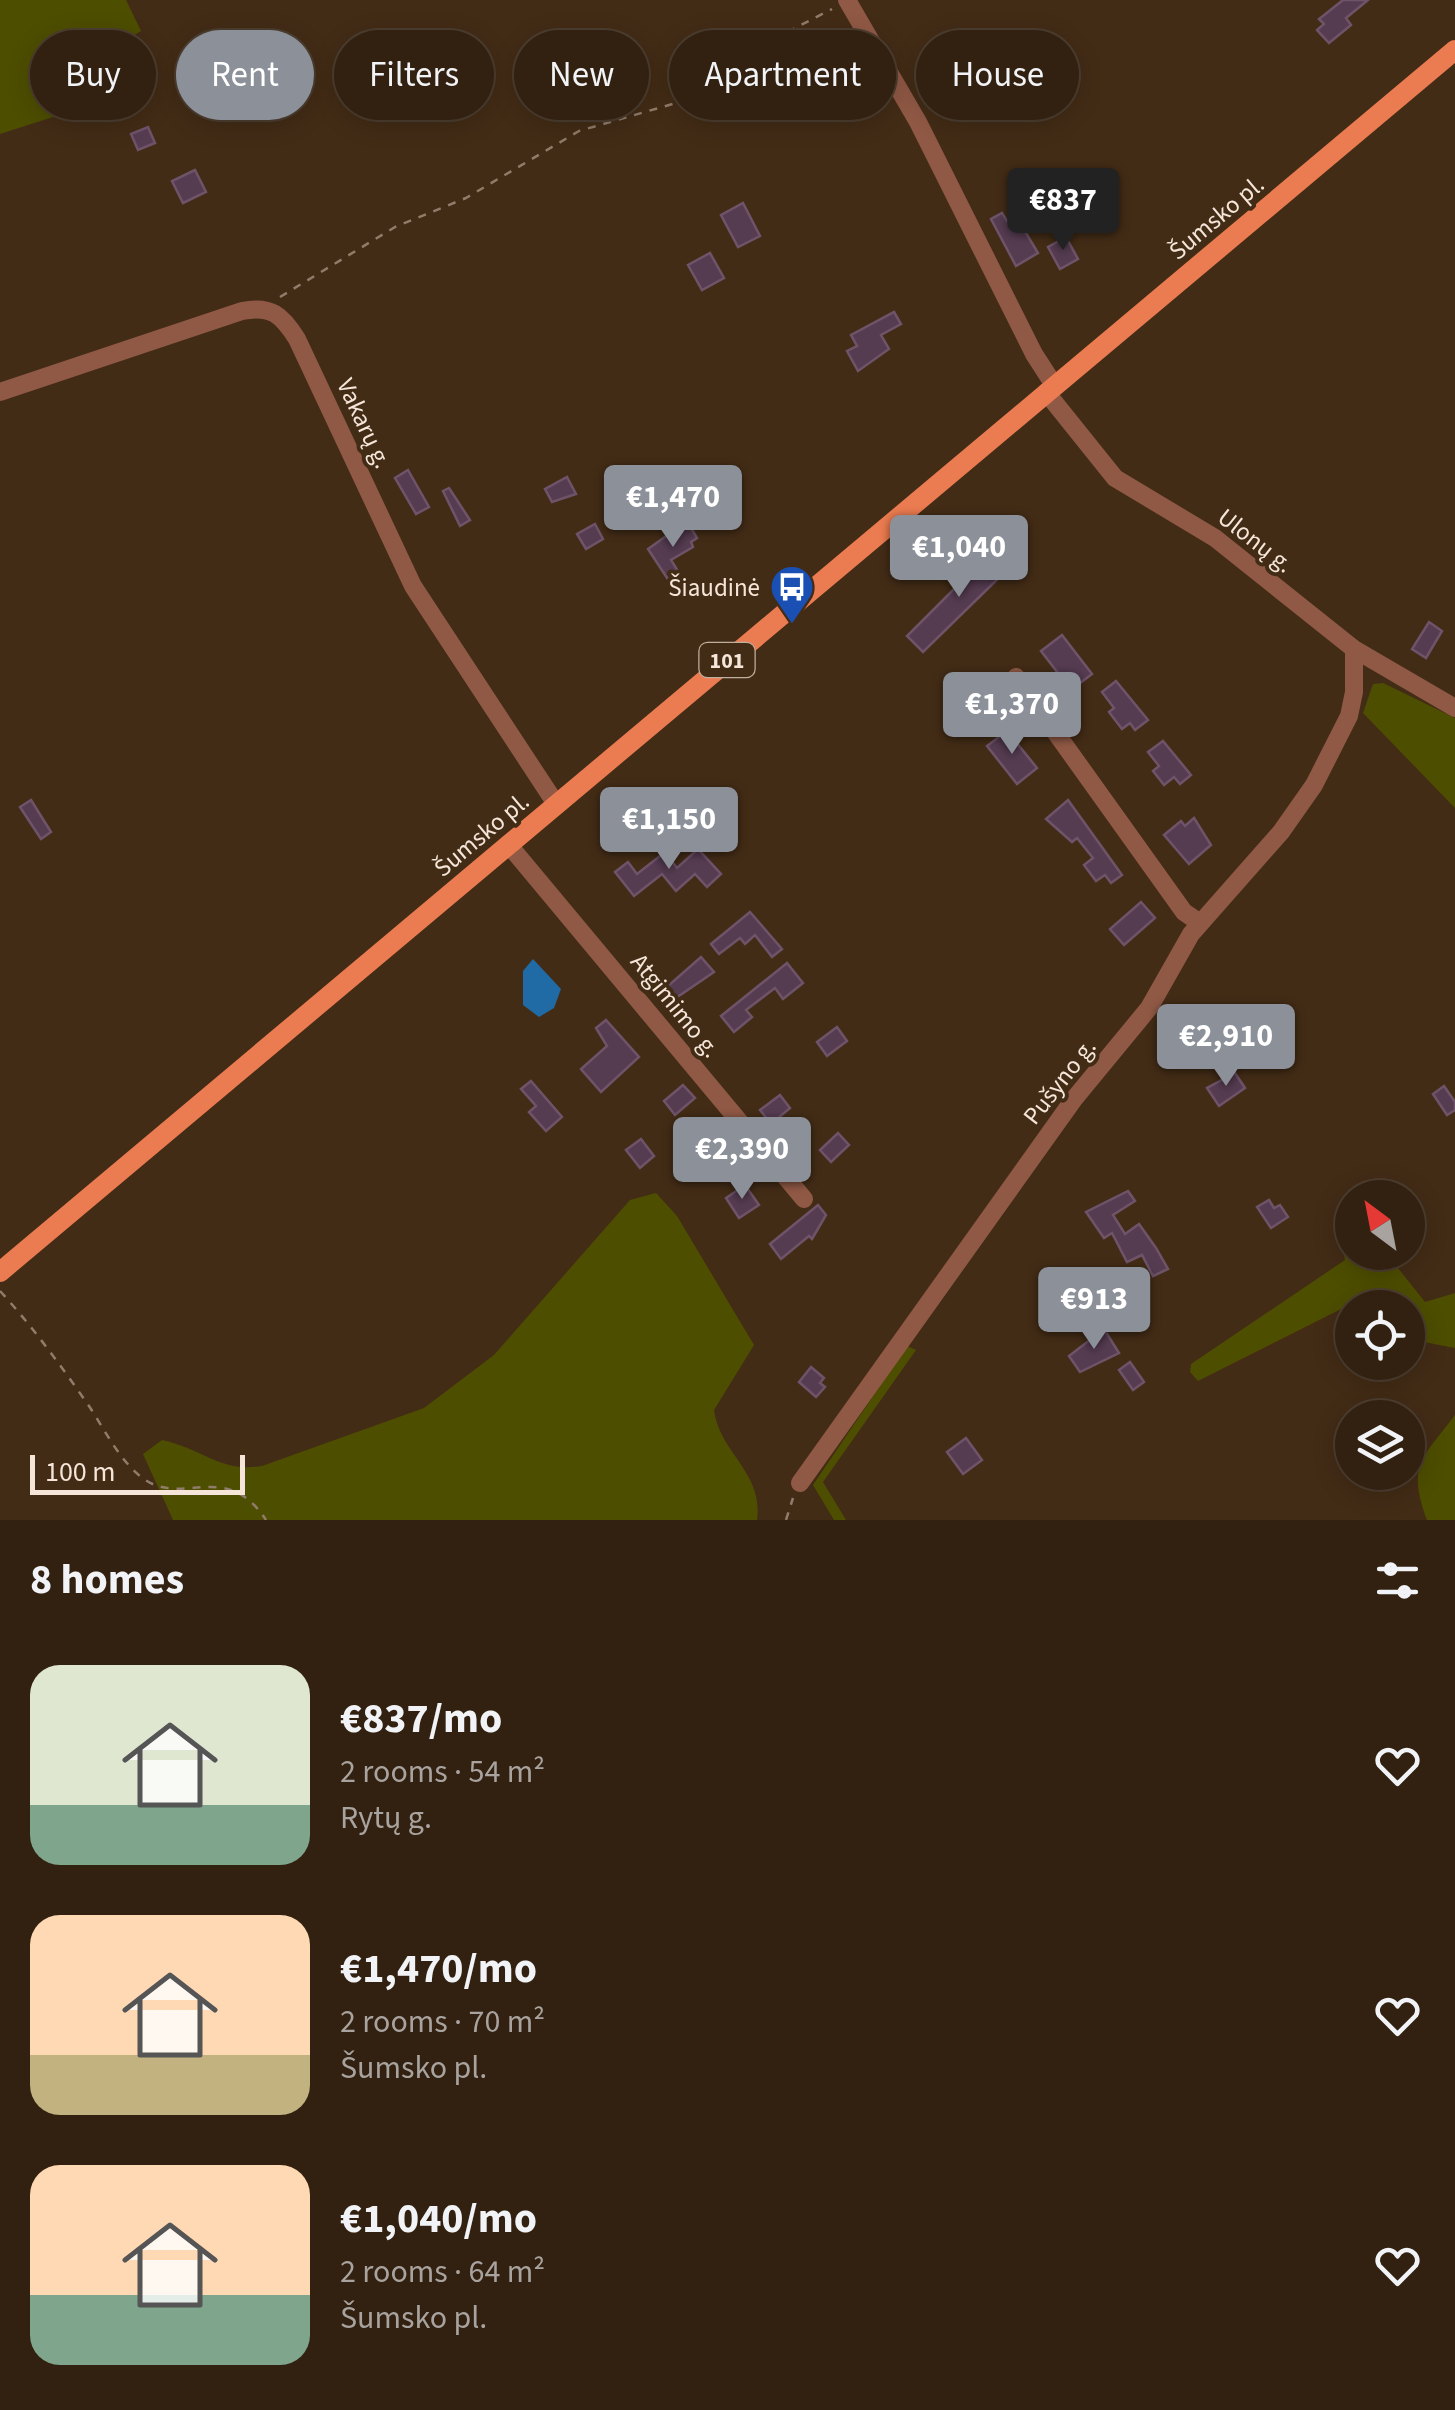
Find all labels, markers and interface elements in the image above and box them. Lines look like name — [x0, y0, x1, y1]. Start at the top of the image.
chip: Buy — [30, 30, 156, 120]
chip: Rent — [176, 30, 314, 120]
chip: Filters — [334, 30, 494, 120]
chip: New — [514, 30, 649, 120]
chip: Apartment — [669, 30, 896, 120]
chip: House — [916, 30, 1079, 120]
street label: Šumsko pl. — [1161, 167, 1272, 269]
pin: €837 — [1004, 168, 1122, 253]
text: €837 — [1029, 177, 1097, 223]
street label: Vakarų g. — [328, 372, 401, 474]
pin: €1,470 — [592, 465, 754, 550]
text: €1,470 — [626, 474, 720, 520]
street label: Ulonų g. — [1210, 500, 1301, 582]
pin: €1,040 — [878, 515, 1040, 600]
text: €1,040 — [912, 524, 1006, 570]
bus stop icon: Šiaudinė — [769, 564, 815, 625]
place label: Šiaudinė — [668, 570, 760, 606]
road number: 101 — [700, 643, 754, 677]
pin: €1,370 — [931, 672, 1093, 757]
text: €1,370 — [965, 681, 1059, 727]
street label: Šumsko pl. — [426, 784, 537, 886]
pin: €1,150 — [588, 787, 750, 872]
text: €1,150 — [622, 796, 716, 842]
street label: Atgimimo g. — [622, 946, 729, 1066]
pin: €2,910 — [1145, 1004, 1307, 1089]
text: €2,910 — [1179, 1013, 1273, 1059]
street label: Pušyno g. — [1015, 1031, 1105, 1132]
pin: €2,390 — [661, 1117, 823, 1202]
text: €2,390 — [695, 1126, 789, 1172]
north arrow — [1335, 1180, 1425, 1270]
map controls — [1335, 1180, 1425, 1490]
pin: €913 — [1035, 1267, 1153, 1352]
text: €913 — [1060, 1276, 1128, 1322]
button: locate — [1335, 1290, 1425, 1380]
button: layers — [1335, 1400, 1425, 1490]
scale bar — [30, 1450, 245, 1494]
text: 100 m — [45, 1452, 116, 1492]
text: 8 homes — [30, 1550, 184, 1610]
icon: filters — [1370, 1553, 1425, 1608]
text: €837/mo — [340, 1689, 502, 1749]
icon: home — [110, 1705, 230, 1825]
icon: heart — [1370, 1738, 1425, 1793]
text: 2 rooms · 54 m² — [340, 1749, 545, 1795]
text: Rytų g. — [340, 1795, 432, 1841]
text: €1,470/mo — [340, 1939, 537, 1999]
icon: home — [110, 1955, 230, 2075]
icon: heart — [1370, 1988, 1425, 2043]
text: 2 rooms · 70 m² — [340, 1999, 545, 2045]
text: Šumsko pl. — [340, 2045, 487, 2091]
text: €1,040/mo — [340, 2189, 537, 2249]
icon: home — [110, 2205, 230, 2325]
icon: heart — [1370, 2238, 1425, 2293]
text: 2 rooms · 64 m² — [340, 2249, 545, 2295]
text: Šumsko pl. — [340, 2295, 487, 2341]

